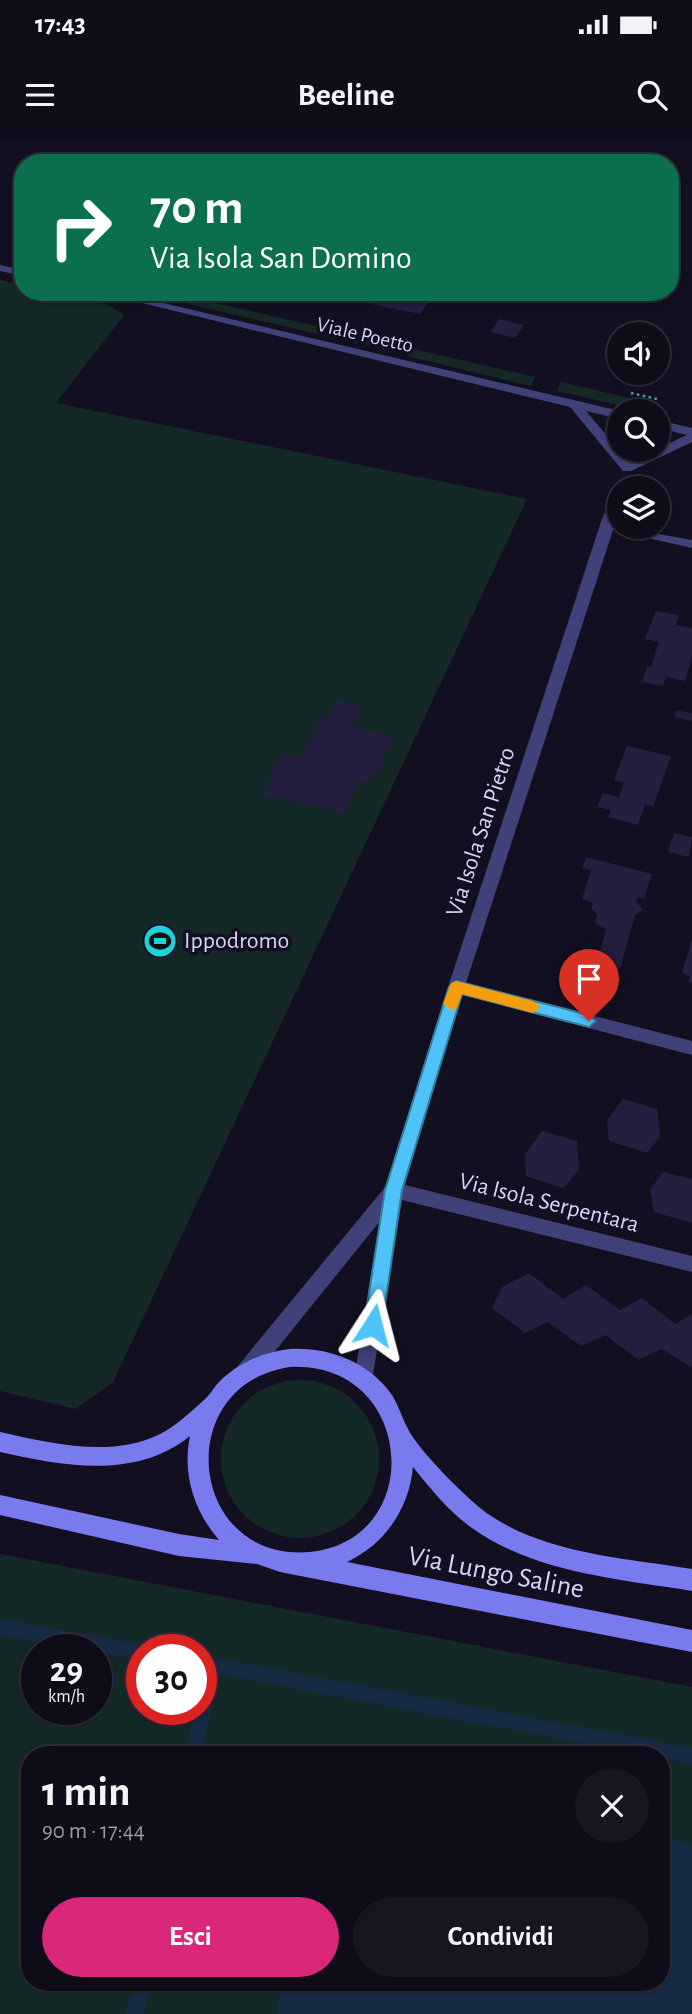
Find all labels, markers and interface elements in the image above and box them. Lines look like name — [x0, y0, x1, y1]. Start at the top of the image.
text: 17:43 — [35, 11, 86, 37]
icon: menu — [21, 76, 59, 114]
icon: search — [633, 76, 671, 114]
text: Beeline — [297, 79, 395, 111]
icon: right — [35, 182, 126, 273]
text: 70 m — [150, 184, 244, 233]
text: Via Isola San Domino — [150, 242, 412, 274]
street label: Viale Poetto — [315, 314, 415, 356]
map controls — [607, 322, 670, 539]
button: sound — [607, 322, 670, 385]
button: search — [607, 399, 670, 462]
button: layers — [607, 476, 670, 539]
street label: Via Isola San Pietro — [442, 744, 520, 920]
sports icon: Ippodromo — [141, 922, 179, 960]
place label: Ippodromo — [184, 929, 289, 953]
pin — [559, 949, 619, 1021]
icon: arrive — [570, 960, 608, 998]
street label: Via Isola Serpentara — [457, 1169, 641, 1237]
position arrow — [336, 1288, 410, 1362]
street label: Via Lungo Saline — [406, 1542, 586, 1604]
speed limit sign: 30 — [126, 1634, 217, 1725]
text: 29 — [50, 1653, 83, 1688]
text: km/h — [48, 1688, 85, 1706]
button: close — [575, 1769, 649, 1843]
text: 1 min — [42, 1771, 131, 1813]
text: 90 m · 17:44 — [42, 1820, 145, 1843]
button: Esci — [42, 1897, 339, 1977]
button: Condividi — [353, 1897, 649, 1977]

